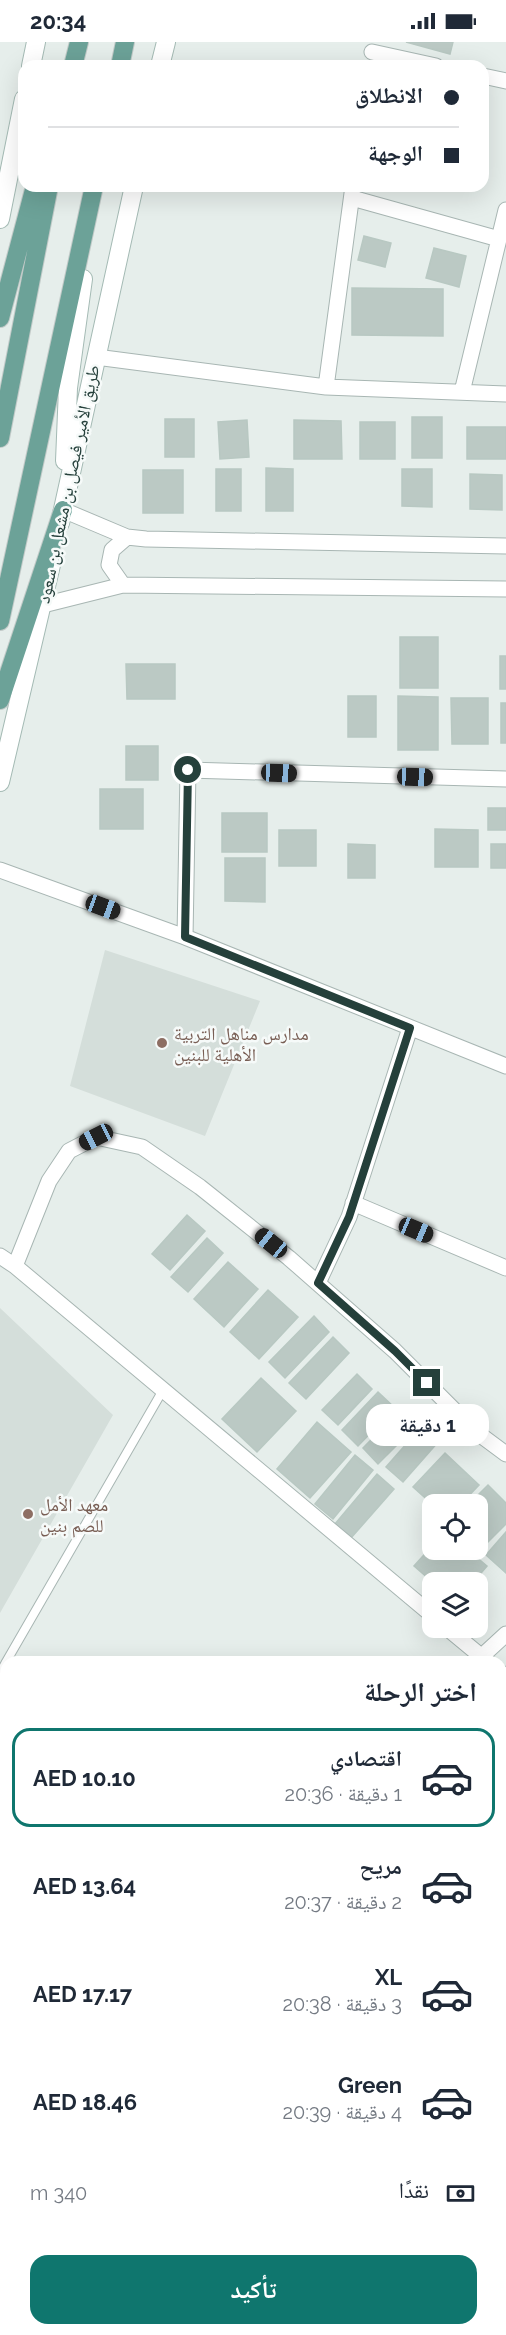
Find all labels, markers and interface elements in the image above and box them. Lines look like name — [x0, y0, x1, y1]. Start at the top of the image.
text: 20:34 — [30, 8, 86, 34]
text: الانطلاق — [355, 82, 423, 108]
text: الوجهة — [368, 140, 423, 166]
street label: طريق الأمير فيصل بن مشعل بن سعود — [32, 363, 105, 605]
route start — [174, 756, 201, 783]
car — [261, 763, 297, 783]
car — [397, 767, 433, 787]
car — [83, 892, 123, 922]
place label: مدارس مناهل التربية الأهلية للبنين — [174, 1023, 309, 1066]
marker: مدارس مناهل التربية الأهلية للبنين — [155, 1036, 169, 1050]
car — [76, 1121, 116, 1153]
car — [396, 1215, 436, 1245]
car — [251, 1225, 291, 1261]
route end — [413, 1369, 440, 1396]
callout: 1 دقيقة — [366, 1404, 488, 1446]
text: 1 دقيقة — [399, 1413, 456, 1437]
place label: معهد الأمل للصم بنين — [40, 1494, 108, 1538]
map controls — [422, 1494, 488, 1638]
button: locate — [422, 1494, 488, 1560]
marker: معهد الأمل للصم بنين — [21, 1507, 35, 1521]
button: layers — [422, 1572, 488, 1638]
text: اختر الرحلة — [364, 1676, 477, 1707]
text: اقتصادي — [330, 1745, 402, 1771]
icon: car — [420, 1751, 474, 1805]
text: AED 10.10 — [33, 1765, 136, 1791]
text: 1 دقيقة · 20:36 — [285, 1782, 402, 1806]
text: مريح — [359, 1853, 402, 1879]
icon: car — [420, 1859, 474, 1913]
text: AED 13.64 — [33, 1873, 136, 1899]
text: 2 دقيقة · 20:37 — [284, 1890, 402, 1914]
text: XL — [375, 1964, 402, 1990]
icon: car — [420, 1967, 474, 2021]
text: AED 17.17 — [33, 1981, 132, 2007]
text: 3 دقيقة · 20:38 — [283, 1992, 402, 2016]
text: Green — [338, 2072, 402, 2098]
icon: car — [420, 2075, 474, 2129]
text: AED 18.46 — [33, 2089, 137, 2115]
text: 4 دقيقة · 20:39 — [283, 2100, 402, 2124]
text: نقدًا — [399, 2177, 429, 2203]
icon: cash — [444, 2177, 477, 2210]
text: 340 m — [30, 2181, 87, 2205]
button: تأكيد — [30, 2255, 477, 2324]

